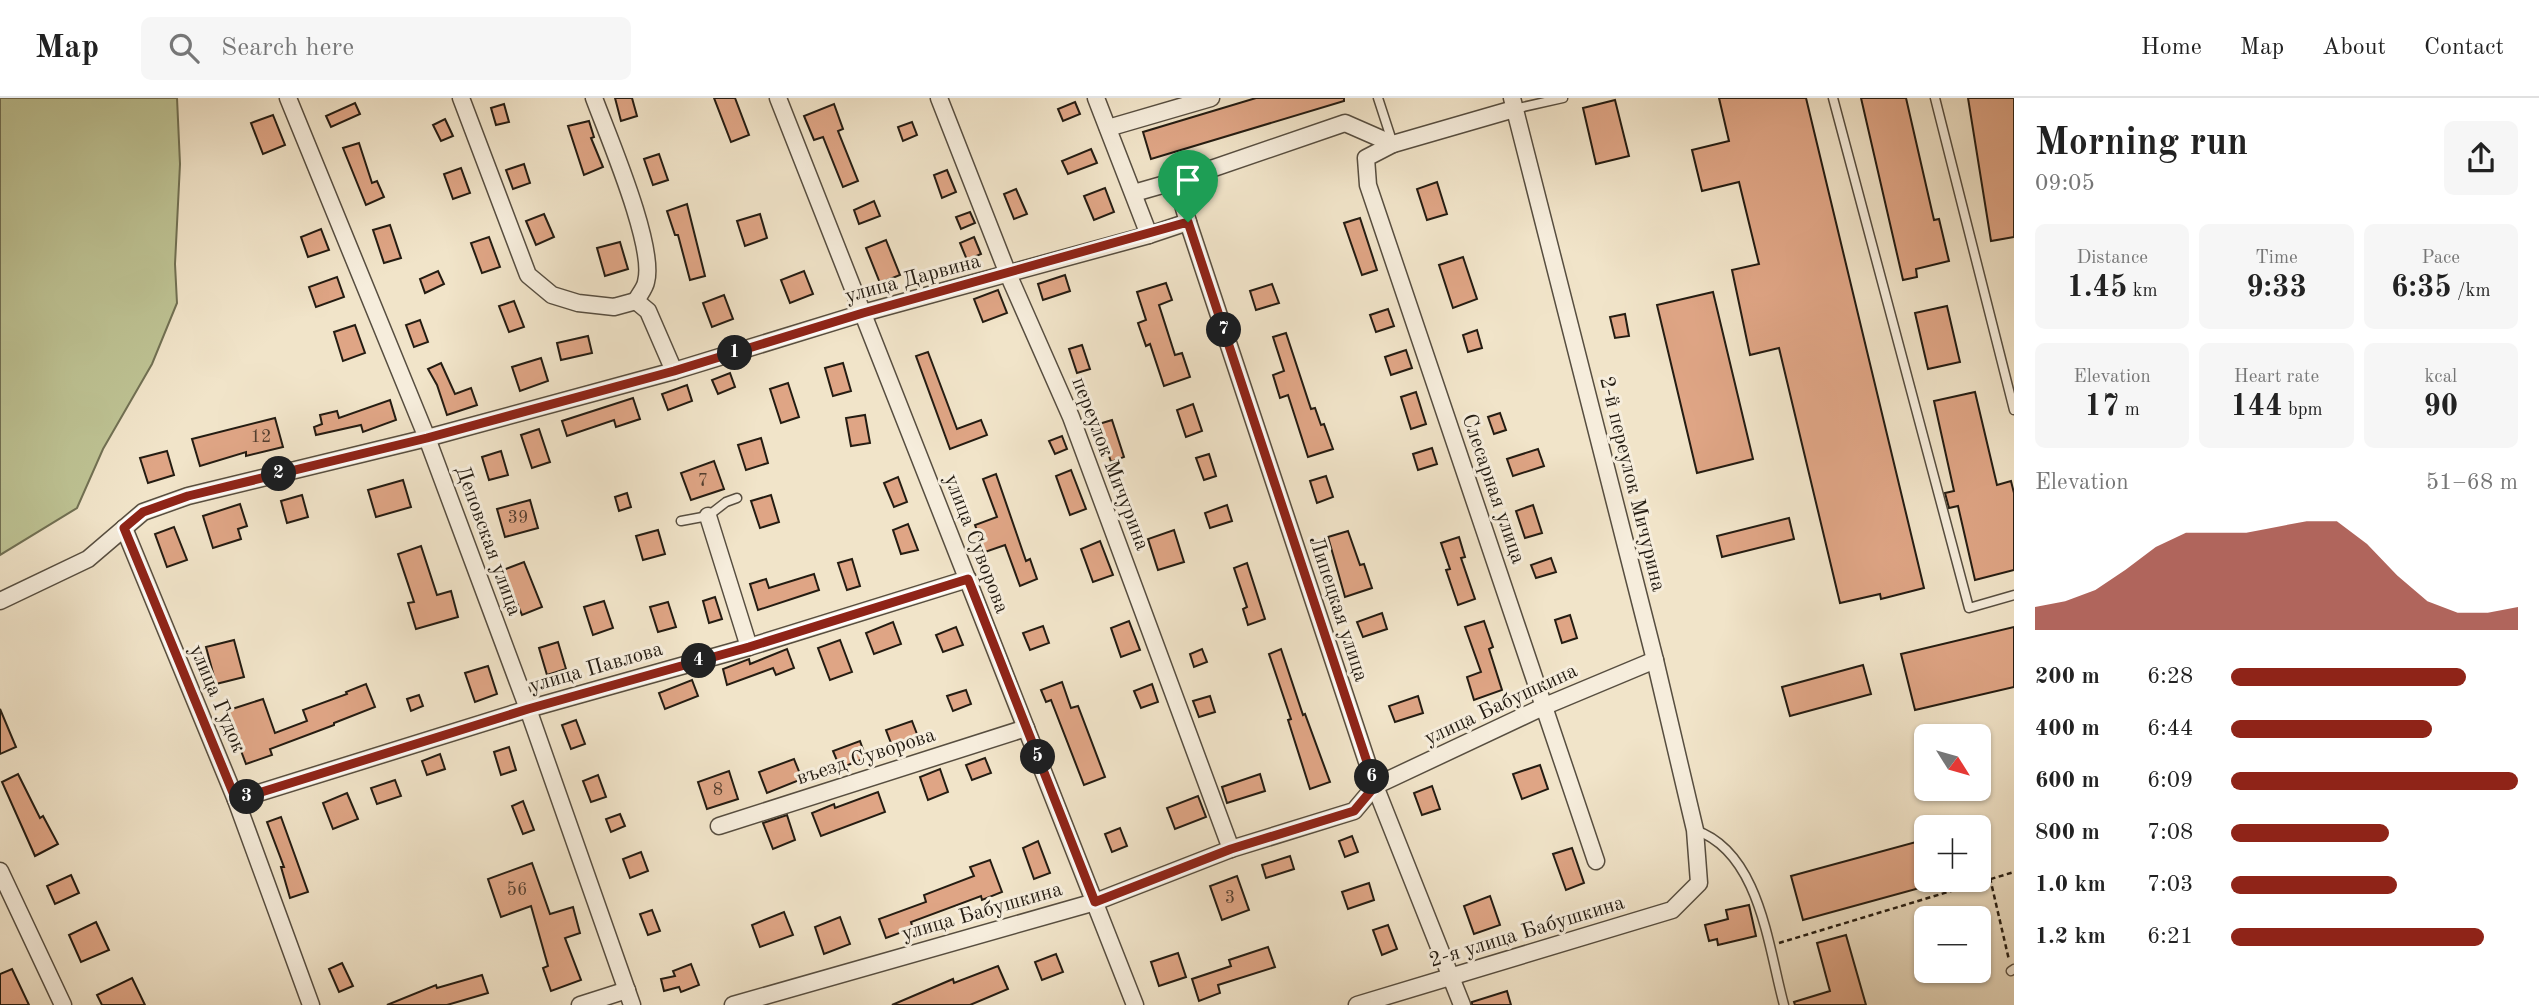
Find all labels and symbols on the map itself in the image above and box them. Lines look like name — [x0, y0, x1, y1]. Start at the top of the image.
pin — [1158, 150, 1218, 222]
street label: улица Дарвина — [843, 251, 983, 307]
pin: 7 — [1206, 313, 1242, 348]
pin: 1 — [718, 336, 752, 370]
street label: 2-й переулок Мичурина — [1595, 374, 1669, 594]
street label: переулок Мичурина — [1067, 375, 1153, 553]
street label: Слесарная улица — [1457, 411, 1529, 567]
house number: 12 — [251, 428, 271, 446]
pin: 2 — [262, 456, 296, 492]
street label: Деповская улица — [451, 463, 525, 619]
house number: 7 — [698, 472, 708, 490]
street label: улица Суворова — [940, 472, 1012, 616]
house number: 39 — [508, 509, 528, 527]
street label: Липецкая улица — [1305, 534, 1371, 684]
street label: улица Павлова — [527, 639, 665, 697]
street label: улица Гудок — [185, 642, 249, 756]
pin: 4 — [682, 644, 716, 678]
street label: улица Бабушкина — [1421, 660, 1581, 750]
north arrow — [1914, 724, 1992, 802]
street label: въезд Суворова — [794, 725, 938, 789]
pin: 5 — [1020, 740, 1056, 774]
pin: 6 — [1354, 760, 1390, 794]
pin: 3 — [230, 780, 264, 814]
house number: 8 — [713, 781, 723, 799]
street label: улица Бабушкина — [899, 879, 1065, 945]
house number: 56 — [507, 881, 527, 899]
house number: 3 — [1225, 889, 1235, 907]
street label: 2-я улица Бабушкина — [1427, 892, 1627, 972]

